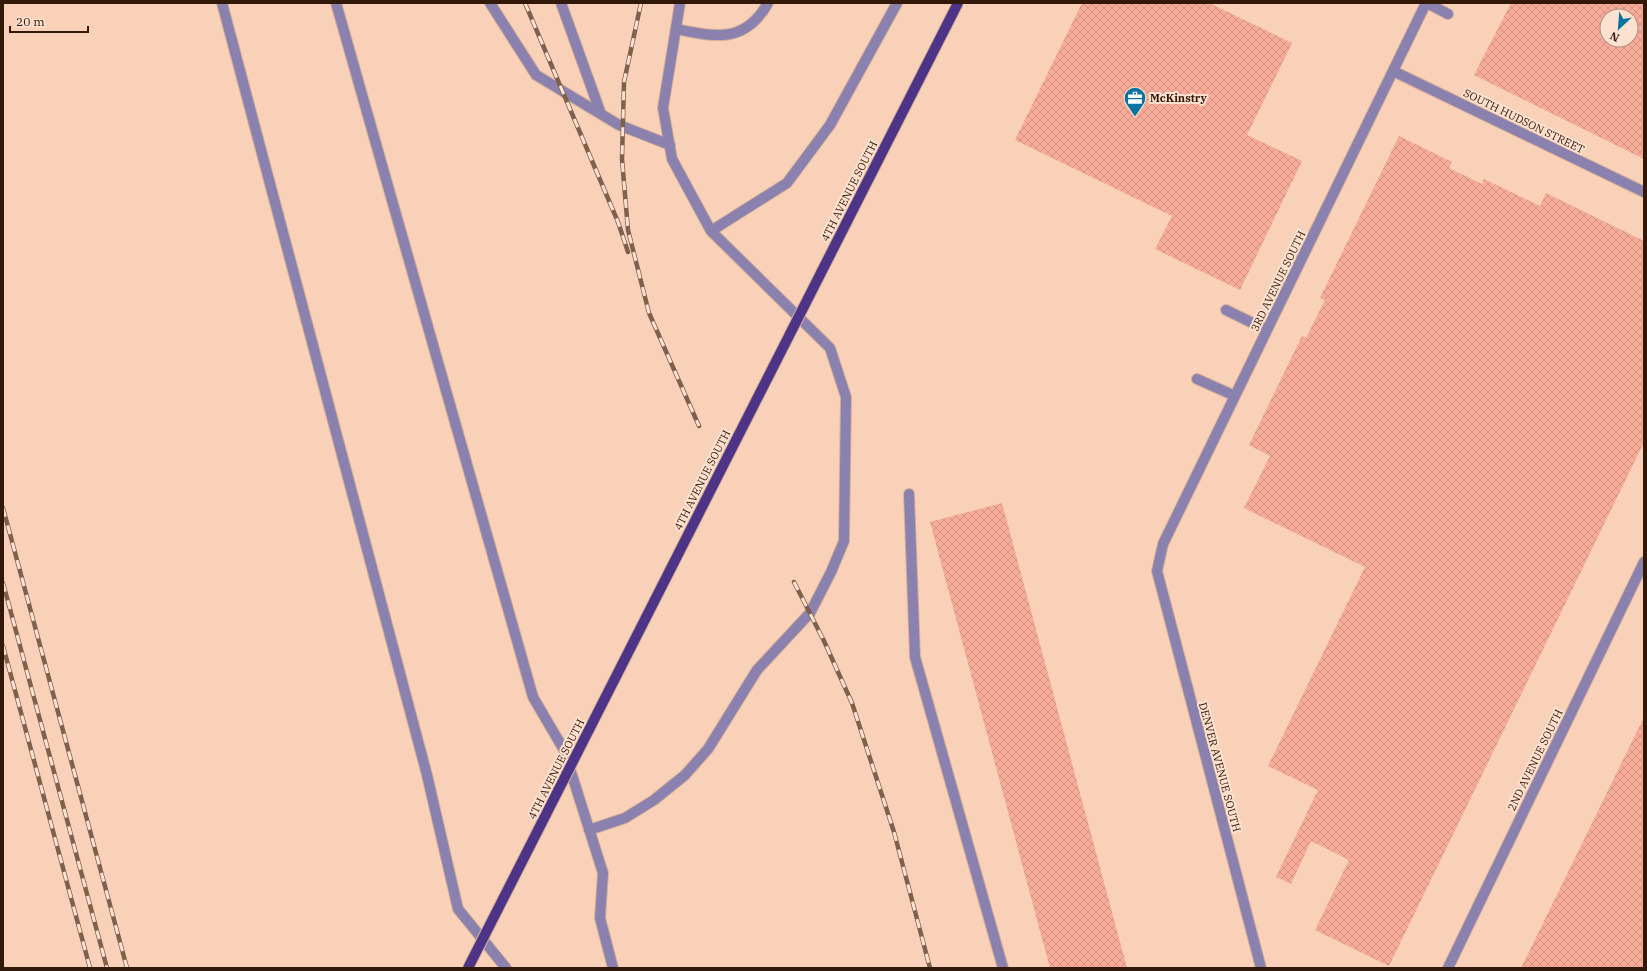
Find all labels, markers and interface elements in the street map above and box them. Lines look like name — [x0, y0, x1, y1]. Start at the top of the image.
scale bar — [10, 8, 88, 34]
north arrow — [1599, 8, 1639, 48]
text: 20 m — [16, 14, 45, 29]
text: N — [1607, 29, 1622, 45]
office icon: McKinstry — [1122, 85, 1148, 118]
street label: SOUTH HUDSON STREET — [1461, 86, 1587, 156]
place label: McKinstry — [1150, 91, 1208, 105]
street label: 4TH AVENUE SOUTH — [818, 138, 881, 244]
street label: 3RD AVENUE SOUTH — [1248, 228, 1309, 334]
street label: 4TH AVENUE SOUTH — [671, 427, 734, 533]
street label: DENVER AVENUE SOUTH — [1196, 701, 1244, 834]
street label: 2ND AVENUE SOUTH — [1504, 707, 1566, 813]
street label: 4TH AVENUE SOUTH — [525, 716, 588, 822]

